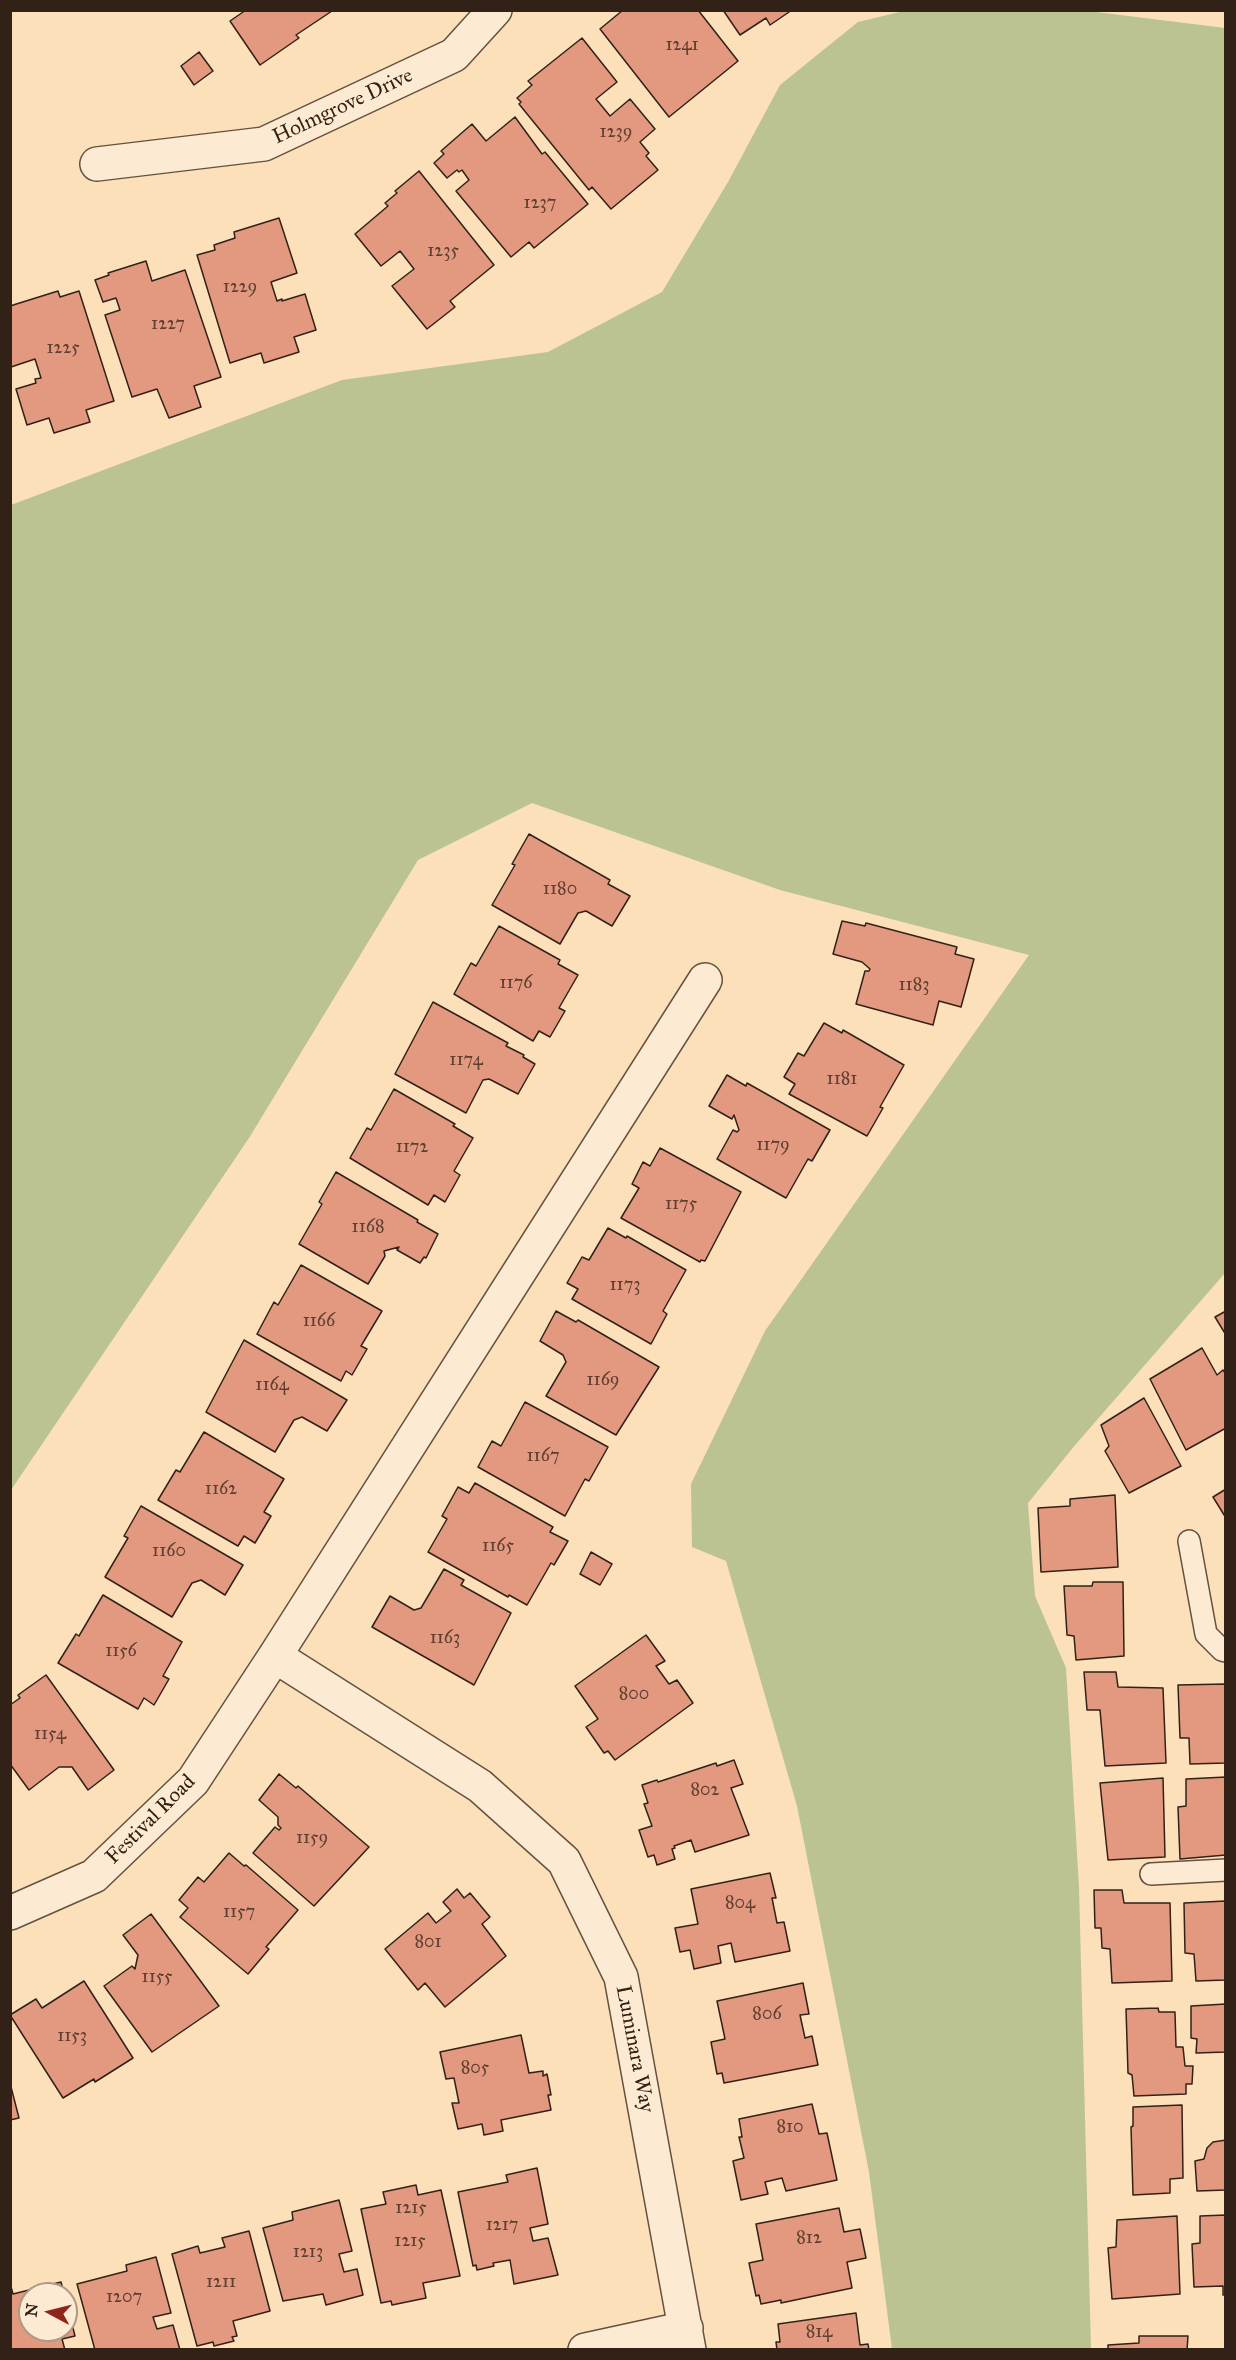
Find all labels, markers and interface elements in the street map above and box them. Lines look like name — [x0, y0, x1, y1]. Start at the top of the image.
house number: 1241 — [665, 35, 699, 57]
street label: Holmgrove Drive — [269, 64, 417, 150]
house number: 1239 — [600, 122, 632, 144]
house number: 1237 — [524, 193, 556, 215]
house number: 1235 — [427, 241, 459, 263]
house number: 1229 — [223, 277, 257, 299]
house number: 1227 — [151, 314, 185, 336]
house number: 1225 — [46, 338, 80, 360]
house number: 1180 — [543, 879, 577, 901]
house number: 1176 — [500, 973, 532, 995]
house number: 1183 — [899, 975, 929, 997]
house number: 1174 — [449, 1050, 483, 1072]
house number: 1181 — [827, 1069, 857, 1091]
house number: 1179 — [756, 1135, 790, 1157]
house number: 1172 — [396, 1137, 428, 1159]
house number: 1175 — [665, 1194, 697, 1216]
house number: 1168 — [352, 1217, 384, 1239]
house number: 1173 — [609, 1275, 641, 1297]
house number: 1166 — [303, 1311, 335, 1333]
house number: 1169 — [586, 1370, 620, 1392]
house number: 1164 — [255, 1375, 289, 1397]
house number: 1167 — [526, 1446, 560, 1468]
house number: 1162 — [205, 1479, 237, 1501]
house number: 1165 — [482, 1536, 514, 1558]
house number: 1160 — [152, 1541, 186, 1563]
house number: 1163 — [430, 1628, 460, 1650]
house number: 1156 — [105, 1641, 137, 1663]
house number: 800 — [619, 1684, 649, 1706]
house number: 1154 — [34, 1724, 66, 1746]
street label: Festival Road — [101, 1770, 201, 1870]
house number: 802 — [691, 1780, 719, 1802]
house number: 1159 — [296, 1828, 328, 1850]
house number: 804 — [725, 1893, 755, 1915]
house number: 1157 — [223, 1902, 255, 1924]
house number: 801 — [414, 1932, 442, 1954]
house number: 1155 — [142, 1967, 172, 1989]
street label: Luminara Way — [609, 1983, 659, 2115]
house number: 806 — [752, 2004, 782, 2026]
house number: 1153 — [57, 2026, 87, 2048]
house number: 805 — [461, 2058, 489, 2080]
house number: 810 — [776, 2117, 804, 2139]
house number: 1215 — [395, 2198, 427, 2220]
house number: 1217 — [486, 2215, 518, 2237]
house number: 812 — [796, 2228, 822, 2250]
house number: 1215 — [394, 2231, 426, 2253]
house number: 1213 — [293, 2242, 323, 2264]
house number: 1211 — [206, 2272, 236, 2294]
north arrow — [18, 2282, 78, 2342]
house number: 1207 — [106, 2287, 142, 2309]
text: N — [21, 2302, 42, 2318]
house number: 814 — [806, 2322, 832, 2344]

